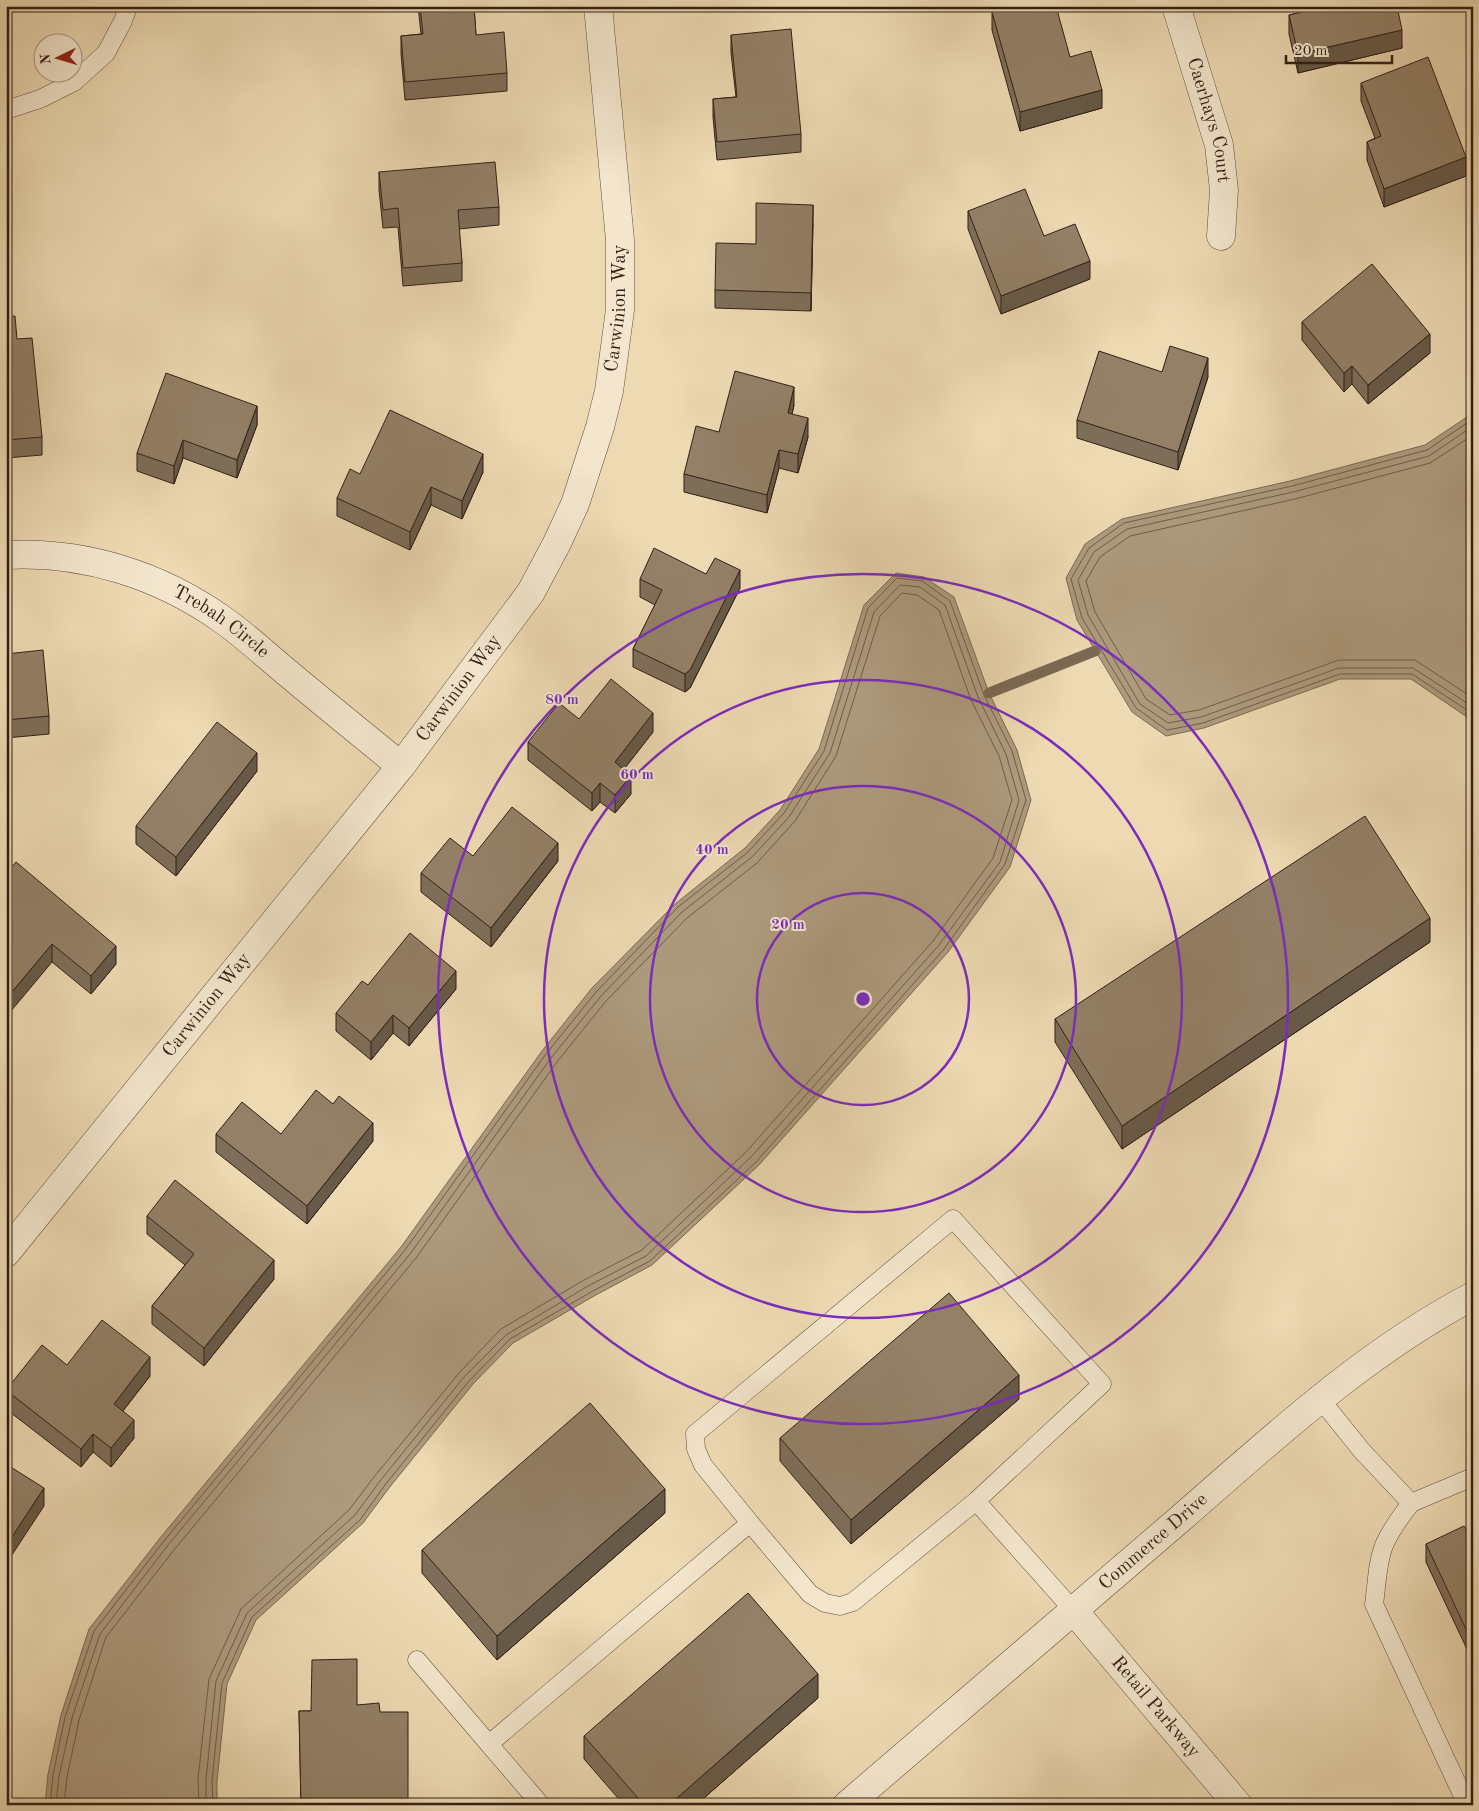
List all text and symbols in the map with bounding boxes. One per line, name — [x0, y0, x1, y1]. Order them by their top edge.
north arrow — [32, 32, 82, 82]
scale bar — [1286, 32, 1393, 64]
text: 20 m — [1294, 44, 1328, 59]
text: N — [39, 53, 53, 65]
street label: Caerhays Court — [1183, 55, 1233, 184]
street label: Carwinion Way — [602, 244, 630, 373]
street label: Trebah Circle — [170, 582, 273, 662]
street label: Carwinion Way — [413, 631, 505, 745]
text: 80 m — [545, 693, 579, 708]
text: 60 m — [620, 768, 654, 783]
text: 40 m — [695, 843, 729, 858]
text: 20 m — [771, 918, 805, 933]
street label: Carwinion Way — [159, 949, 255, 1061]
centre of rings — [854, 990, 872, 1008]
street label: Commerce Drive — [1095, 1490, 1211, 1594]
street label: Retail Parkway — [1107, 1653, 1203, 1762]

